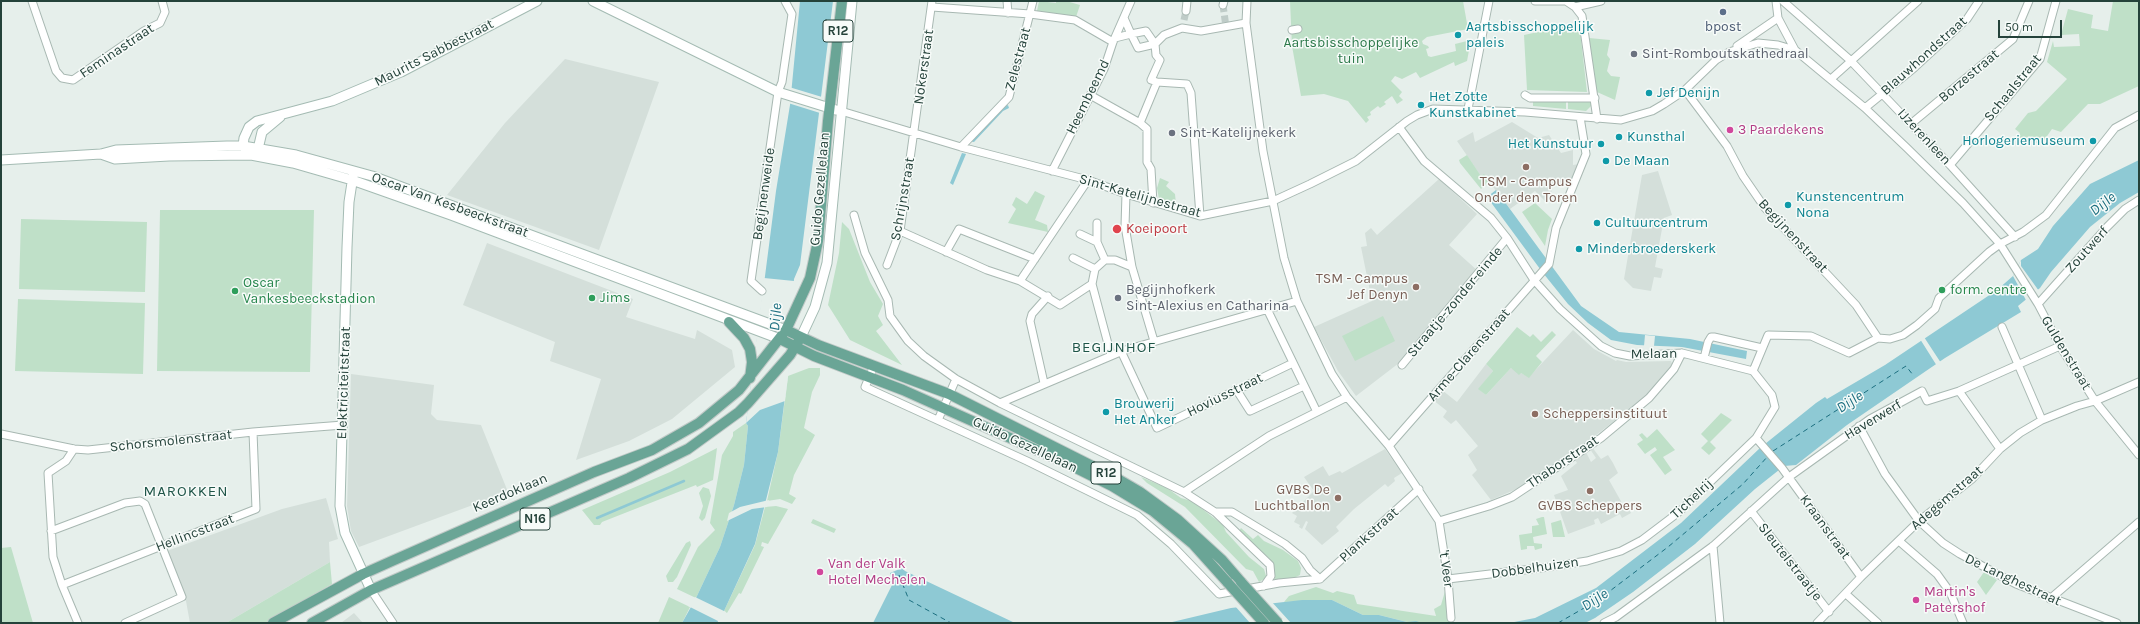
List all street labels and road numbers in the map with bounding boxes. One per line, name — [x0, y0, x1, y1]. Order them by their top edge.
street label: Blauwhondstraat — [1877, 13, 1971, 99]
street label: Maurits Sabbestraat — [372, 16, 496, 90]
street label: Feminastraat — [77, 20, 157, 82]
road number: R12 — [823, 20, 853, 42]
street label: Zelestraat — [1001, 25, 1035, 93]
street label: Nokerstraat — [910, 28, 938, 106]
street label: Borzestraat — [1935, 46, 2003, 106]
street label: Schaalstraat — [1981, 51, 2045, 125]
street label: Heembeemd — [1063, 57, 1113, 137]
street label: IJzerenleen — [1894, 105, 1954, 169]
street label: Guido Gezellelaan — [807, 132, 833, 246]
street label: Begijnenweide — [749, 147, 779, 241]
street label: Schrijnstraat — [887, 156, 919, 242]
street label: Oscar Van Kesbeeckstraat — [369, 169, 531, 241]
street label: Sint-Katelijnestraat — [1077, 171, 1203, 221]
street label: Begijnenstraat — [1755, 196, 1831, 276]
street label: Zoutwerf — [2062, 223, 2112, 277]
street label: Straatje-zonder-einde — [1404, 243, 1506, 361]
street label: Arme-Clarenstraat — [1424, 305, 1514, 405]
street label: Guldenstraat — [2037, 313, 2095, 393]
street label: Elektriciteitstraat — [334, 326, 354, 440]
street label: Melaan — [1630, 345, 1678, 363]
street label: Hoviusstraat — [1184, 369, 1266, 421]
street label: Haverwerf — [1841, 396, 1905, 444]
street label: Guido Gezellelaan — [970, 413, 1080, 477]
street label: Schorsmolenstraat — [109, 426, 233, 456]
street label: Thaborstraat — [1524, 432, 1602, 492]
road number: R12 — [1091, 462, 1121, 484]
street label: Adegemstraat — [1907, 462, 1987, 534]
street label: Keerdoklaan — [470, 470, 550, 516]
street label: Tichelrij — [1667, 475, 1717, 523]
street label: Kraanstraat — [1796, 491, 1854, 563]
street label: Plankstraat — [1336, 504, 1402, 566]
road number: N16 — [520, 508, 550, 530]
street label: Hellincstraat — [153, 510, 237, 556]
street label: Sleutelstraatje — [1754, 520, 1826, 604]
street label: 't Veer — [1435, 549, 1457, 589]
street label: De Langhestraat — [1962, 550, 2064, 610]
street label: Dobbelhuizen — [1490, 554, 1580, 582]

